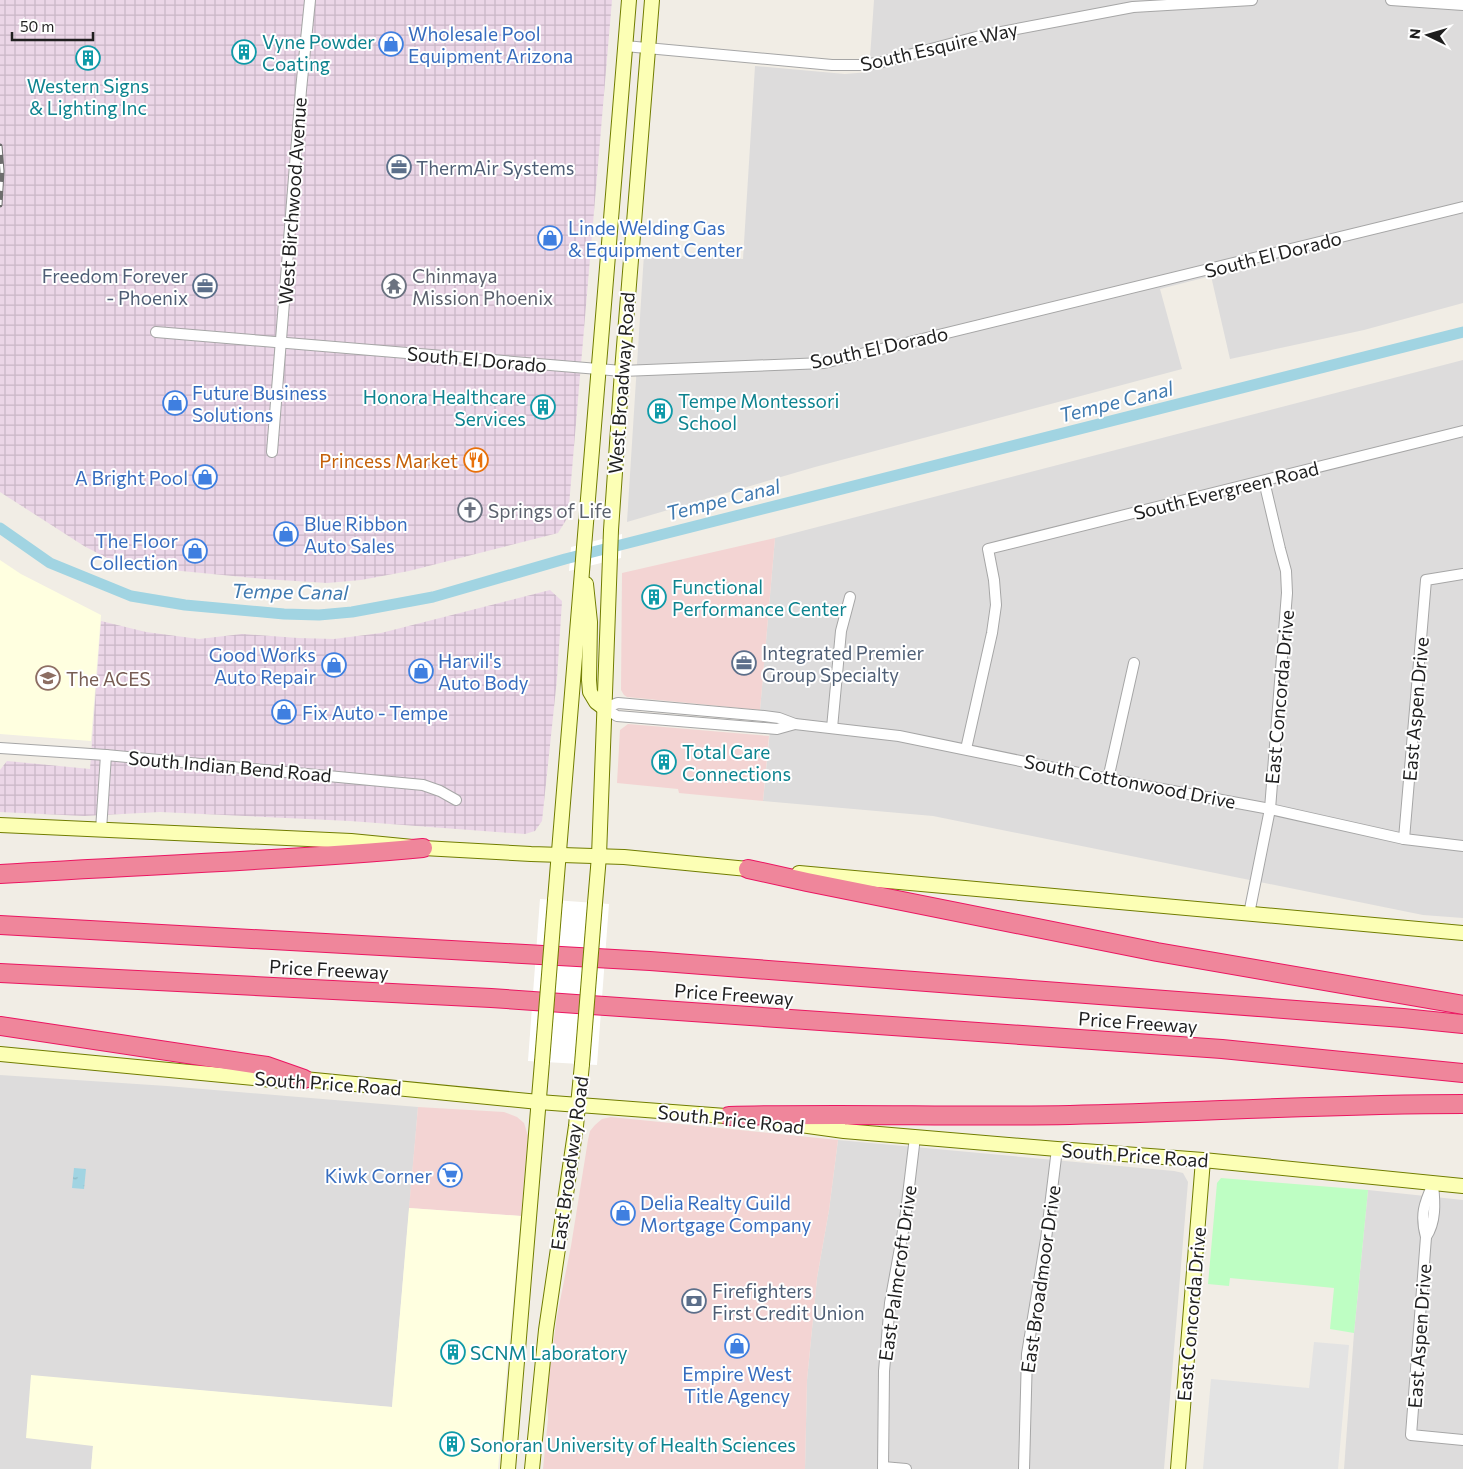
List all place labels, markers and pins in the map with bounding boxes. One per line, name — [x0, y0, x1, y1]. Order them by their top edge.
place label: Wholesale Pool Equipment Arizona — [408, 22, 573, 67]
place label: Vyne Powder Coating — [262, 30, 375, 75]
shop icon: Wholesale Pool Equipment Arizona — [378, 31, 404, 57]
building icon: Vyne Powder Coating — [231, 39, 257, 65]
building icon: Western Signs & Lighting Inc — [75, 45, 101, 71]
place label: Western Signs & Lighting Inc — [27, 74, 149, 119]
office icon: ThermAir Systems — [386, 154, 412, 180]
place label: ThermAir Systems — [416, 156, 574, 179]
place label: Linde Welding Gas & Equipment Center — [568, 216, 743, 261]
shop icon: Linde Welding Gas & Equipment Center — [537, 225, 563, 251]
place label: Freedom Forever - Phoenix — [42, 264, 188, 309]
place label: Chinmaya Mission Phoenix — [412, 264, 553, 309]
office icon: Freedom Forever - Phoenix — [192, 273, 218, 299]
temple icon: Chinmaya Mission Phoenix — [381, 273, 407, 299]
place label: Future Business Solutions — [192, 381, 327, 426]
place label: Honora Healthcare Services — [363, 385, 526, 430]
place label: Tempe Montessori School — [678, 389, 839, 434]
shop icon: Future Business Solutions — [162, 390, 188, 416]
building icon: Honora Healthcare Services — [530, 394, 556, 420]
building icon: Tempe Montessori School — [647, 398, 673, 424]
restaurant icon: Princess Market — [463, 447, 489, 473]
place label: Princess Market — [319, 449, 458, 472]
shop icon: A Bright Pool — [192, 464, 218, 490]
place label: A Bright Pool — [75, 466, 188, 489]
church icon: Springs of Life — [457, 497, 483, 523]
place label: Springs of Life — [488, 499, 612, 522]
place label: Blue Ribbon Auto Sales — [304, 512, 408, 557]
shop icon: Blue Ribbon Auto Sales — [273, 521, 299, 547]
place label: The Floor Collection — [90, 529, 178, 574]
shop icon: The Floor Collection — [182, 538, 208, 564]
place label: Functional Performance Center — [672, 575, 847, 620]
building icon: Functional Performance Center — [641, 584, 667, 610]
place label: Integrated Premier Group Specialty — [762, 641, 924, 686]
place label: Good Works Auto Repair — [209, 643, 316, 688]
place label: Harvil's Auto Body — [438, 649, 529, 694]
office icon: Integrated Premier Group Specialty — [731, 650, 757, 676]
shop icon: Good Works Auto Repair — [321, 652, 347, 678]
shop icon: Harvil's Auto Body — [408, 658, 434, 684]
school or university icon: The ACES — [35, 665, 61, 691]
place label: The ACES — [66, 667, 151, 690]
shop icon: Fix Auto - Tempe — [271, 699, 297, 725]
place label: Fix Auto - Tempe — [302, 701, 448, 724]
place label: Total Care Connections — [682, 740, 791, 785]
building icon: Total Care Connections — [651, 749, 677, 775]
supermarket icon: Kiwk Corner — [437, 1162, 463, 1188]
place label: Kiwk Corner — [325, 1164, 432, 1187]
place label: Delia Realty Guild Mortgage Company — [640, 1191, 812, 1236]
shop icon: Delia Realty Guild Mortgage Company — [610, 1200, 636, 1226]
place label: Firefighters First Credit Union — [712, 1279, 865, 1324]
bank icon: Firefighters First Credit Union — [681, 1288, 707, 1314]
shop icon: Empire West Title Agency — [724, 1333, 750, 1359]
building icon: SCNM Laboratory — [440, 1339, 466, 1365]
place label: SCNM Laboratory — [470, 1341, 628, 1364]
place label: Empire West Title Agency — [682, 1362, 792, 1407]
building icon: Sonoran University of Health Sciences — [439, 1431, 465, 1457]
place label: Sonoran University of Health Sciences — [470, 1433, 796, 1456]

